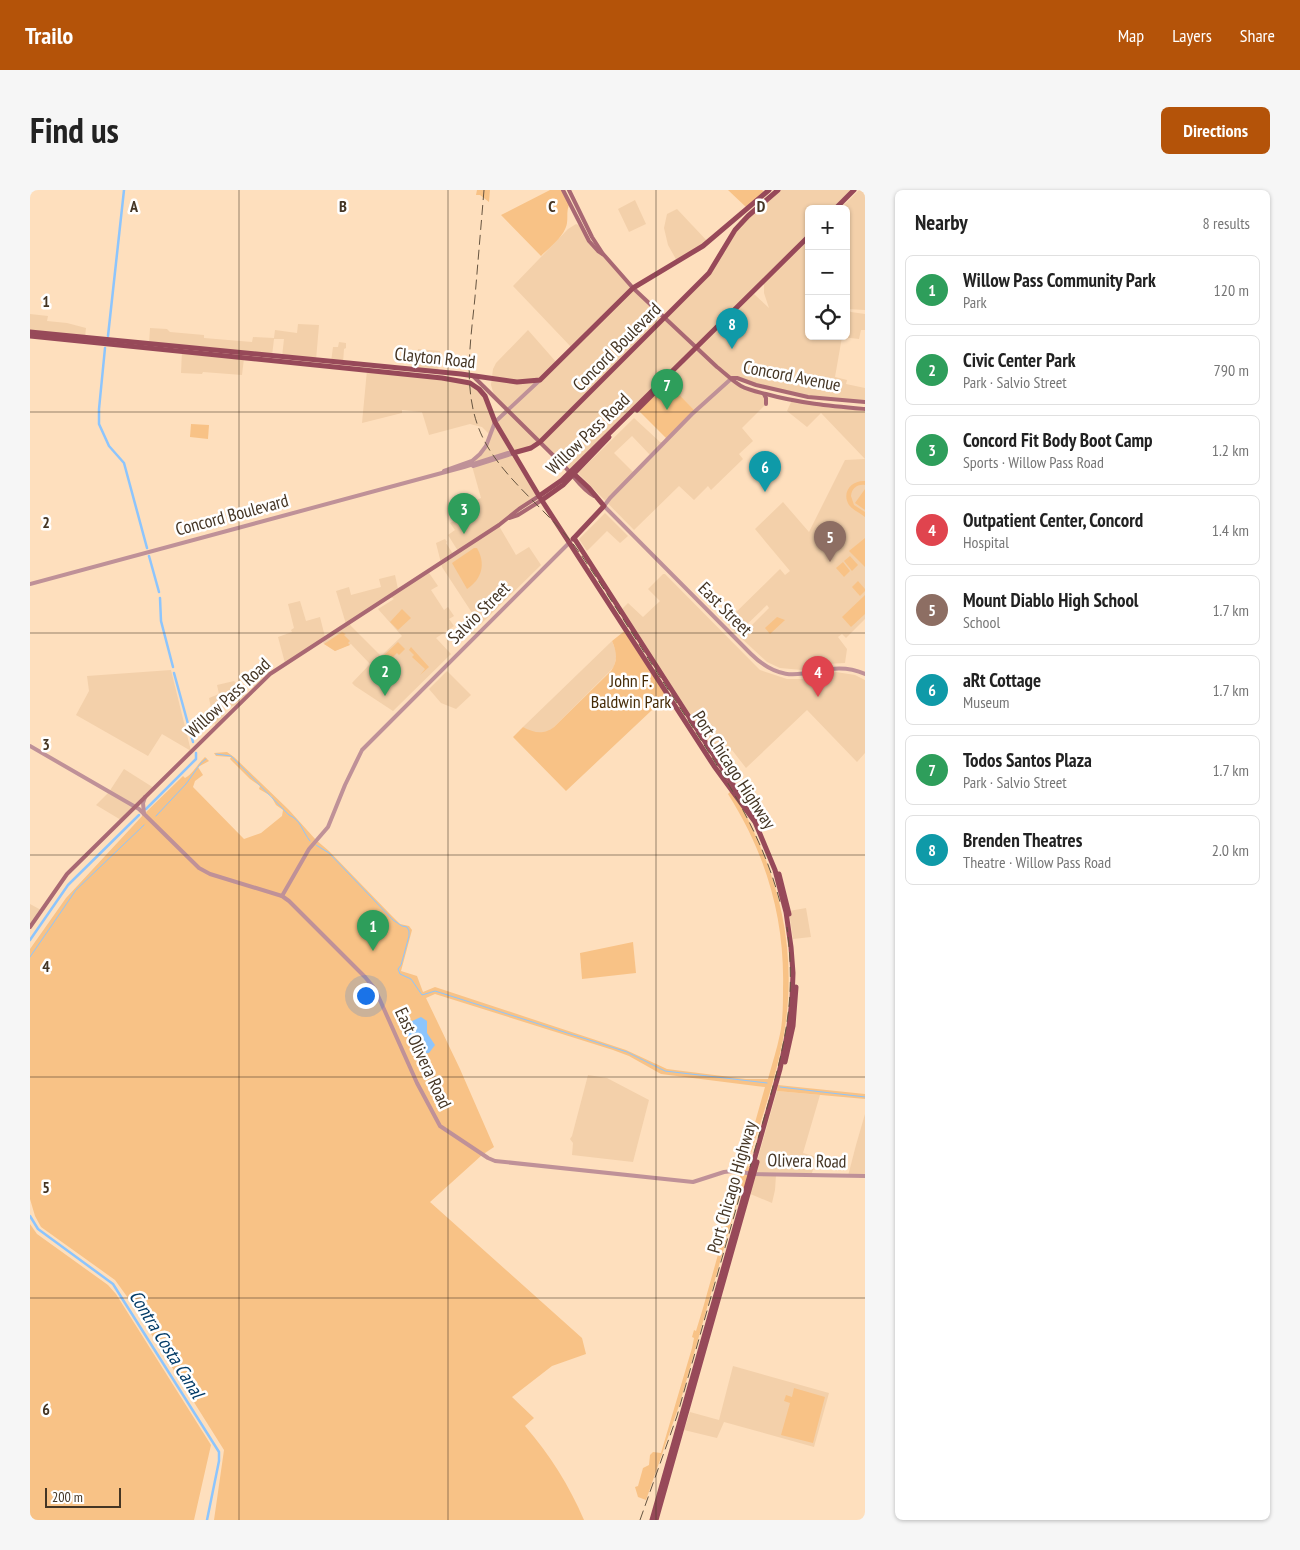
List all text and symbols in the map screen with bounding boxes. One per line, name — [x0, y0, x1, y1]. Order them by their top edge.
text: Trailo — [25, 20, 73, 51]
text: Map — [1118, 24, 1144, 47]
text: Layers — [1172, 24, 1212, 47]
text: Share — [1240, 24, 1275, 47]
text: Find us — [30, 107, 119, 153]
button: Directions — [1161, 107, 1270, 154]
text: A — [129, 196, 139, 216]
text: B — [339, 196, 347, 216]
text: C — [548, 196, 556, 216]
text: D — [757, 196, 766, 216]
map controls — [805, 205, 850, 340]
button: + — [805, 205, 850, 250]
text: Nearby — [915, 209, 968, 236]
text: 8 results — [1203, 213, 1250, 233]
button: − — [805, 250, 850, 295]
text: Willow Pass Community Park — [963, 268, 1156, 292]
text: 1 — [928, 280, 936, 300]
text: 120 m — [1214, 280, 1249, 300]
text: 1 — [42, 291, 50, 311]
text: Park — [963, 292, 987, 312]
button: locate — [805, 295, 850, 340]
street label: Concord Boulevard — [567, 297, 666, 396]
pin: 8 — [716, 308, 748, 349]
street label: Clayton Road — [393, 342, 477, 373]
text: Civic Center Park — [963, 348, 1076, 372]
street label: Concord Avenue — [741, 355, 843, 396]
text: 2 — [928, 360, 936, 380]
text: 790 m — [1214, 360, 1249, 380]
pin: 7 — [651, 369, 683, 410]
text: Park · Salvio Street — [963, 372, 1067, 392]
street label: Willow Pass Road — [541, 388, 634, 479]
text: Concord Fit Body Boot Camp — [963, 428, 1153, 452]
text: 3 — [928, 440, 936, 460]
text: 1.2 km — [1212, 440, 1249, 460]
pin: 6 — [749, 451, 781, 492]
text: Sports · Willow Pass Road — [963, 452, 1104, 472]
street label: Concord Boulevard — [173, 488, 291, 541]
pin: 3 — [448, 493, 480, 534]
text: Outpatient Center, Concord — [963, 508, 1143, 532]
text: 2 — [42, 512, 50, 532]
text: 4 — [928, 520, 936, 540]
text: 1.4 km — [1212, 520, 1249, 540]
pin: 5 — [814, 521, 846, 562]
text: Hospital — [963, 532, 1009, 552]
street label: Salvio Street — [443, 577, 515, 649]
street label: East Street — [694, 577, 757, 641]
text: Mount Diablo High School — [963, 588, 1138, 612]
text: 5 — [928, 600, 936, 620]
text: 1.7 km — [1212, 600, 1249, 620]
text: School — [963, 612, 1000, 632]
street label: Willow Pass Road — [180, 653, 275, 743]
pin: 2 — [369, 655, 401, 696]
pin: 4 — [802, 656, 834, 697]
text: aRt Cottage — [963, 668, 1041, 692]
park label: John F. Baldwin Park — [591, 669, 671, 713]
text: 6 — [928, 680, 936, 700]
text: 1.7 km — [1212, 680, 1249, 700]
text: Museum — [963, 692, 1010, 712]
street label: Port Chicago Highway — [688, 706, 781, 833]
text: 3 — [42, 734, 50, 754]
text: Todos Santos Plaza — [963, 748, 1092, 772]
text: 7 — [928, 760, 936, 780]
text: 1.7 km — [1212, 760, 1249, 780]
text: Park · Salvio Street — [963, 772, 1067, 792]
text: Brenden Theatres — [963, 828, 1082, 852]
text: 8 — [928, 840, 936, 860]
text: 2.0 km — [1212, 840, 1249, 860]
text: Theatre · Willow Pass Road — [963, 852, 1111, 872]
pin: 1 — [357, 910, 389, 951]
text: 4 — [42, 956, 50, 976]
your location — [353, 983, 379, 1009]
street label: East Olivera Road — [390, 1004, 457, 1112]
street label: Port Chicago Highway — [702, 1118, 761, 1256]
street label: Olivera Road — [767, 1148, 847, 1173]
text: 5 — [42, 1177, 50, 1197]
water label: Contra Costa Canal — [124, 1286, 211, 1404]
text: 6 — [42, 1399, 50, 1419]
scale bar — [45, 1485, 121, 1508]
text: 200 m — [52, 1488, 83, 1506]

